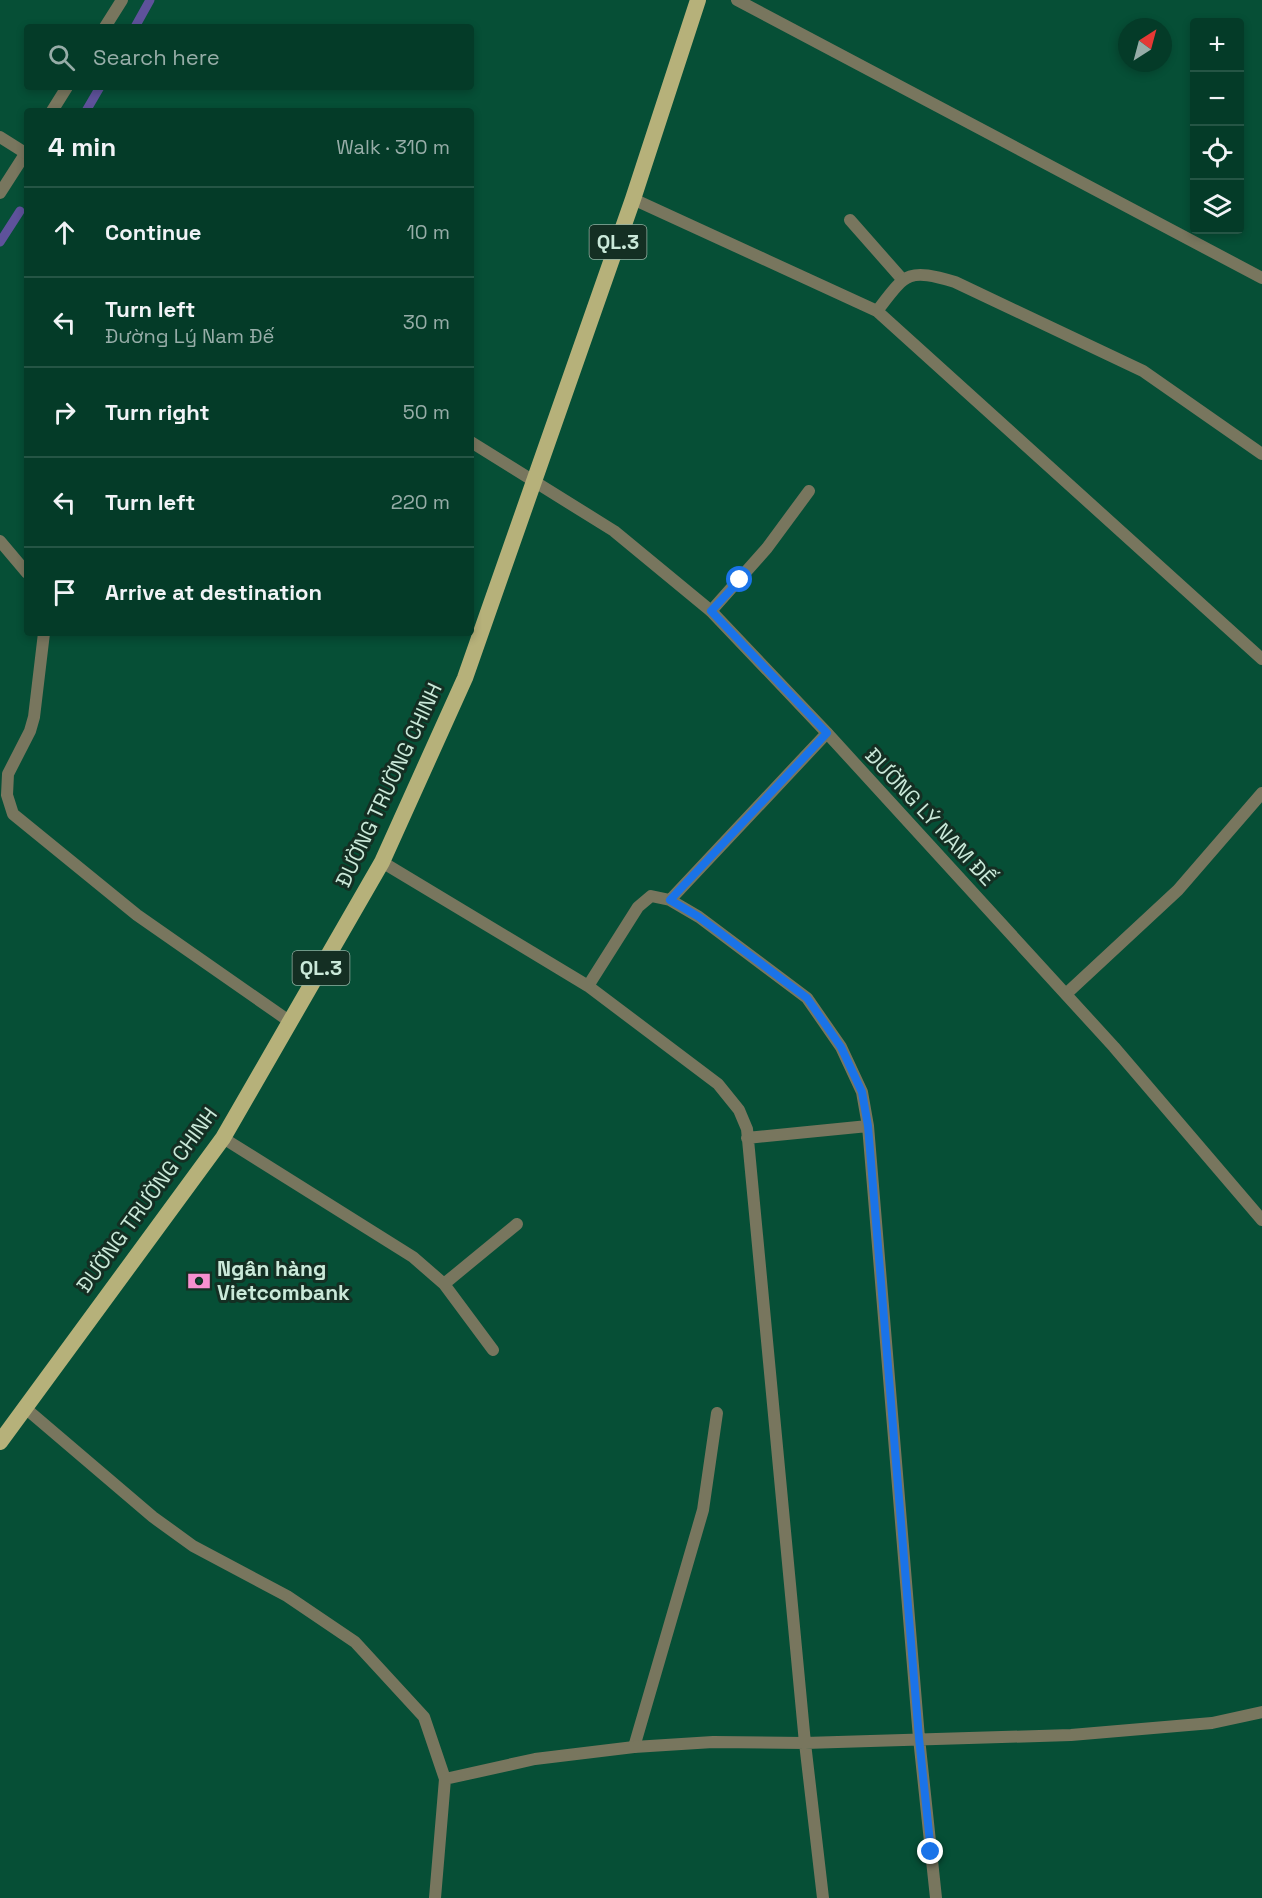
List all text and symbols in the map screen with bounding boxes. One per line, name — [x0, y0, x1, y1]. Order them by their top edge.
north arrow — [1118, 18, 1172, 72]
map controls — [1190, 18, 1244, 234]
button: + — [1190, 18, 1244, 72]
search box — [24, 24, 474, 90]
icon: search — [45, 41, 78, 74]
text: Search here — [93, 43, 220, 71]
button: − — [1190, 72, 1244, 126]
button: locate — [1190, 126, 1244, 180]
text: 4 min — [48, 130, 116, 164]
text: Walk · 310 m — [336, 134, 450, 160]
button: layers — [1190, 180, 1244, 234]
icon: ahead — [48, 216, 81, 249]
text: Continue — [105, 218, 201, 246]
text: 10 m — [406, 219, 450, 245]
road number: QL.3 — [590, 225, 646, 259]
text: Turn left — [105, 295, 195, 323]
icon: left — [48, 306, 81, 339]
text: 30 m — [403, 309, 450, 335]
text: Đường Lý Nam Đế — [105, 323, 274, 349]
icon: right — [48, 396, 81, 429]
text: Turn right — [105, 398, 210, 426]
text: 50 m — [403, 399, 450, 425]
icon: left — [48, 486, 81, 519]
text: Turn left — [105, 488, 195, 516]
text: 220 m — [391, 489, 450, 515]
route start — [726, 566, 752, 592]
icon: arrive — [48, 576, 81, 609]
text: Arrive at destination — [105, 578, 322, 606]
street label: ĐƯỜNG TRƯỜNG CHINH — [329, 678, 448, 891]
street label: ĐƯỜNG LÝ NAM ĐẾ — [859, 741, 1002, 891]
road number: QL.3 — [292, 951, 350, 985]
street label: ĐƯỜNG TRƯỜNG CHINH — [70, 1102, 223, 1298]
place label: Ngân hàng Vietcombank — [217, 1255, 350, 1306]
bank icon: Ngân hàng Vietcombank — [186, 1268, 212, 1294]
route end — [917, 1838, 943, 1864]

